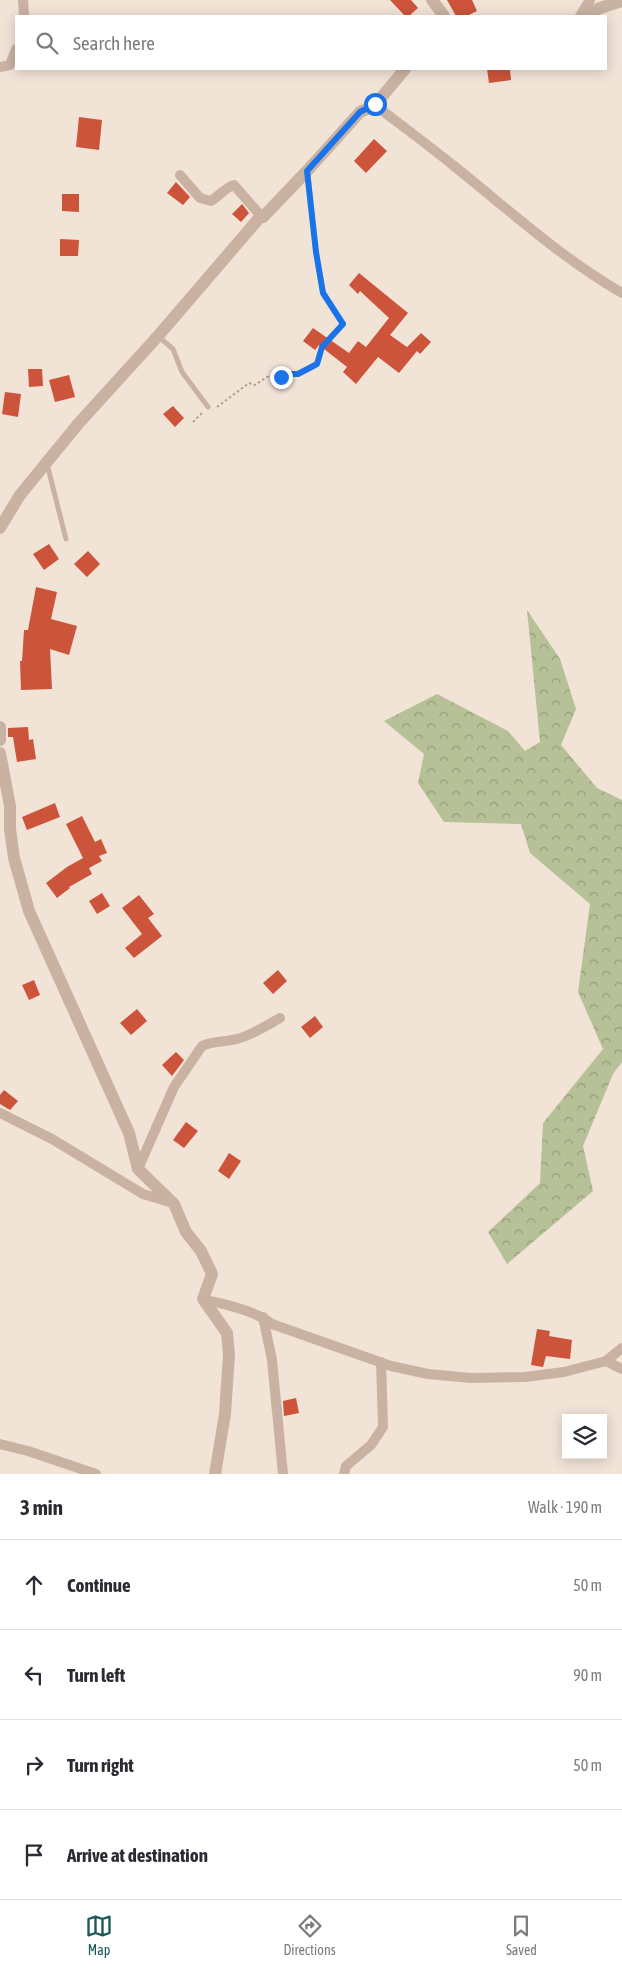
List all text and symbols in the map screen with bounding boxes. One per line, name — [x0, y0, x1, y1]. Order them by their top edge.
search box — [15, 15, 607, 70]
icon: search — [33, 29, 61, 57]
text: Search here — [73, 32, 155, 54]
route start — [364, 93, 387, 116]
route end — [270, 366, 293, 389]
map controls — [562, 1414, 607, 1459]
button: layers — [562, 1414, 607, 1459]
text: 3 min — [20, 1495, 63, 1519]
text: Walk · 190 m — [528, 1498, 602, 1516]
icon: ahead — [20, 1571, 48, 1599]
text: Continue — [67, 1574, 131, 1596]
text: 50 m — [573, 1576, 602, 1594]
icon: left — [20, 1661, 48, 1689]
text: Turn left — [67, 1664, 125, 1686]
text: 90 m — [573, 1666, 602, 1684]
icon: right — [20, 1751, 48, 1779]
text: Turn right — [67, 1754, 134, 1776]
text: 50 m — [573, 1756, 602, 1774]
icon: arrive — [20, 1841, 48, 1869]
text: Arrive at destination — [67, 1844, 208, 1866]
tab: Map — [85, 1912, 113, 1958]
tab: Directions — [283, 1912, 336, 1958]
tab: Saved — [506, 1912, 537, 1958]

